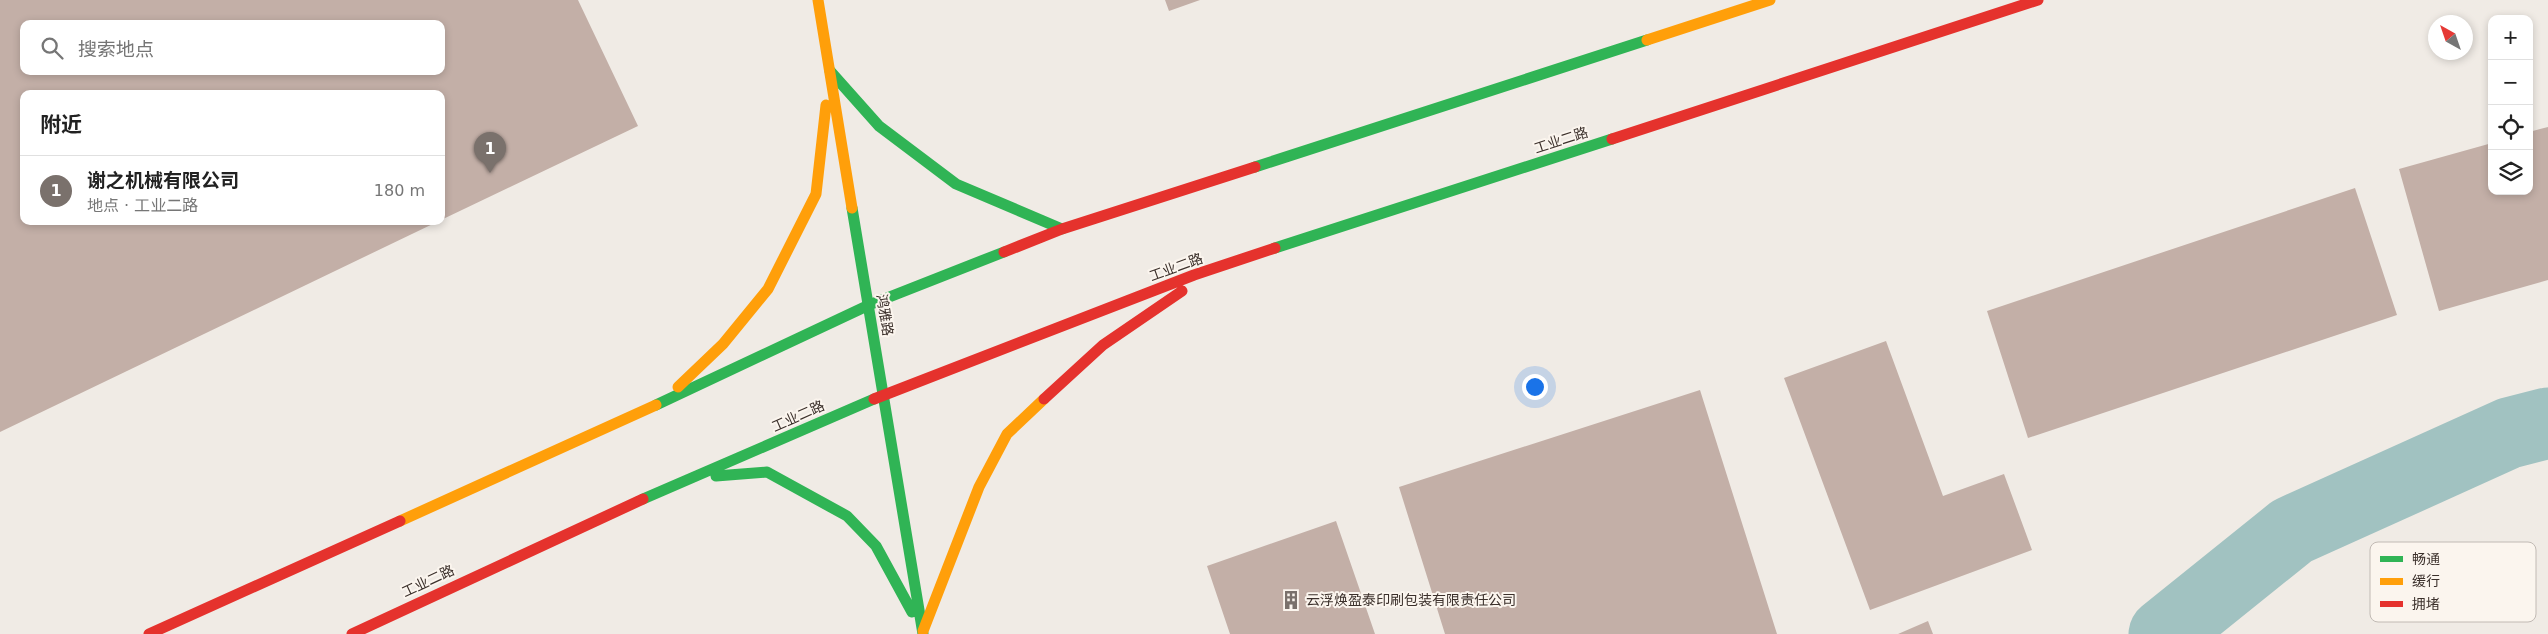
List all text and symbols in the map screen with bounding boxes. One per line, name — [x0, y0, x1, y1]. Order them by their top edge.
north arrow — [2428, 15, 2473, 60]
map controls — [2488, 15, 2533, 195]
button: + — [2488, 15, 2533, 60]
search box — [20, 20, 445, 75]
icon: search — [38, 34, 66, 62]
text: 搜索地点 — [78, 38, 154, 60]
button: − — [2488, 60, 2533, 105]
button: locate — [2488, 105, 2533, 150]
text: 附近 — [40, 113, 82, 137]
street label: 工业二路 — [1532, 124, 1590, 156]
pin: 1 — [474, 132, 506, 173]
button: layers — [2488, 150, 2533, 195]
text: 谢之机械有限公司 — [87, 169, 239, 191]
text: 1 — [50, 181, 62, 200]
text: 180 m — [374, 181, 425, 200]
text: 地点 · 工业二路 — [87, 196, 198, 215]
street label: 工业二路 — [1147, 250, 1205, 284]
street label: 鸿雅路 — [874, 293, 896, 337]
your location — [1522, 374, 1548, 400]
street label: 工业二路 — [769, 397, 827, 435]
legend — [2370, 542, 2536, 622]
text: 畅通 — [2412, 551, 2440, 567]
street label: 工业二路 — [399, 562, 457, 600]
text: 缓行 — [2412, 573, 2440, 589]
building icon: 云浮焕盈泰印刷包装有限责任公司 — [1280, 589, 1302, 611]
place label: 云浮焕盈泰印刷包装有限责任公司 — [1306, 592, 1516, 608]
text: 拥堵 — [2412, 596, 2440, 612]

